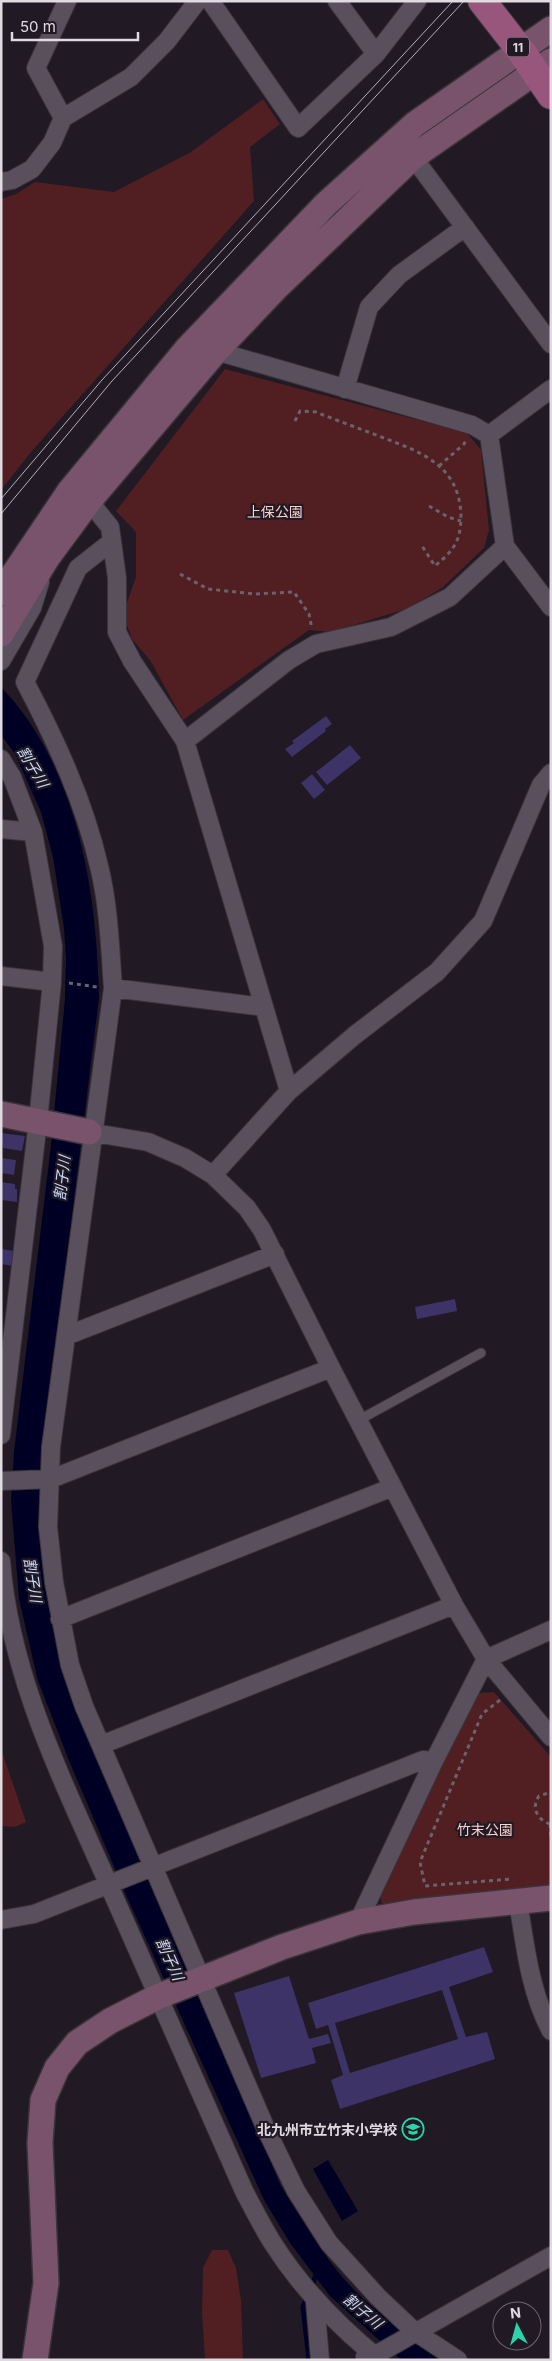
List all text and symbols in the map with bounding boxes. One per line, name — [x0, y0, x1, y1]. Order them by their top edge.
scale bar — [12, 10, 139, 42]
text: 50 m — [20, 17, 56, 36]
road number: 11 — [507, 38, 529, 56]
park label: 上保公園 — [247, 503, 303, 520]
water label: 割子川 — [13, 743, 54, 793]
water label: 割子川 — [50, 1153, 74, 1201]
water label: 割子川 — [20, 1556, 46, 1606]
park label: 竹末公園 — [457, 1821, 513, 1838]
water label: 割子川 — [152, 1935, 189, 1985]
school or university icon: 北九州市立竹末小学校 — [401, 2117, 425, 2141]
place label: 北九州市立竹末小学校 — [257, 2121, 397, 2138]
water label: 割子川 — [340, 2289, 388, 2334]
north arrow — [492, 2301, 542, 2351]
text: N — [509, 2304, 522, 2322]

